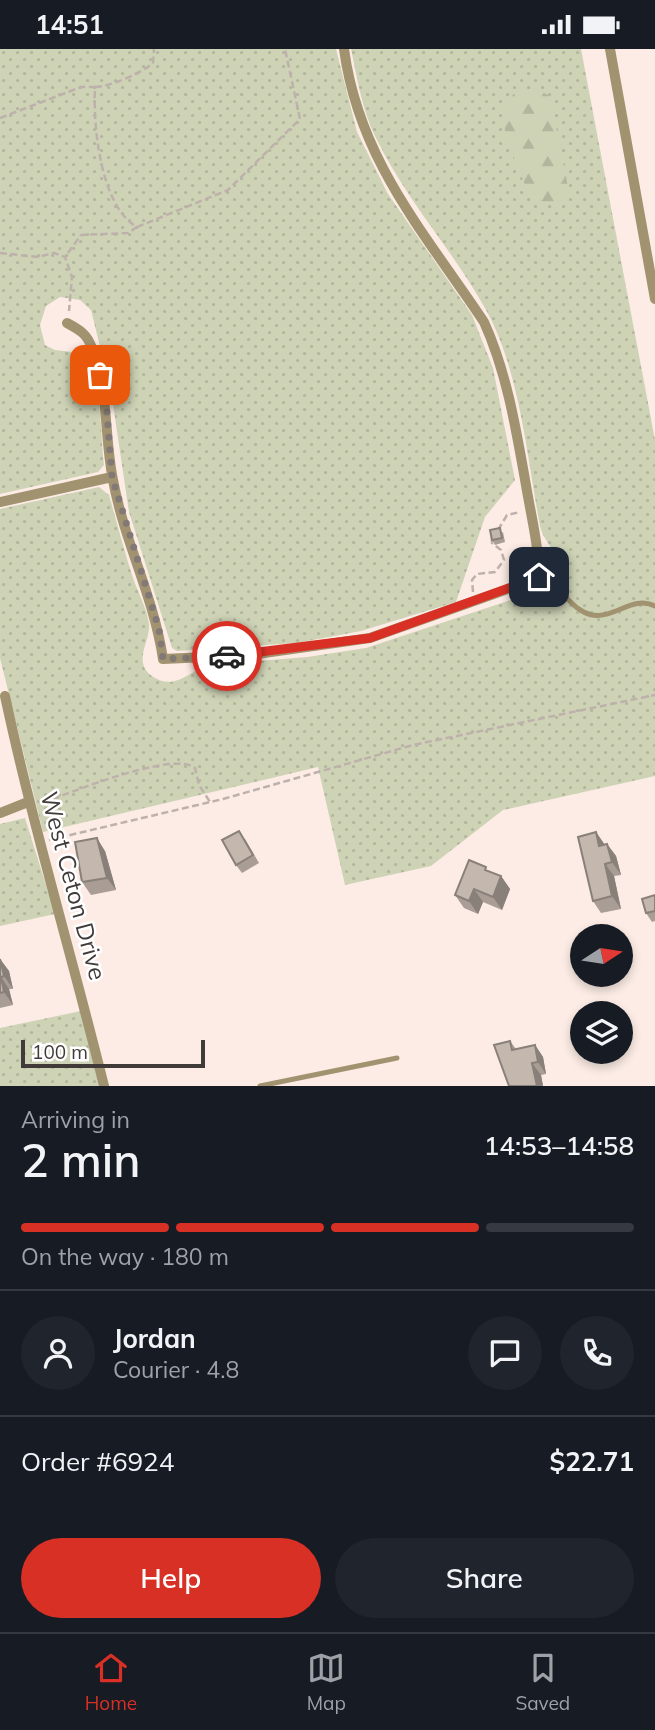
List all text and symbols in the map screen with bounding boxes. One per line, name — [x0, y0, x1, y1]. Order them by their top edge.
text: 14:51 — [35, 8, 104, 41]
pin — [70, 345, 130, 405]
icon: bag — [81, 356, 119, 394]
pin — [509, 547, 569, 607]
icon: home — [520, 558, 558, 596]
courier — [192, 621, 262, 691]
icon: car — [208, 637, 246, 675]
street label: West Ceton Drive — [34, 788, 114, 983]
north arrow — [570, 924, 634, 987]
map controls — [570, 924, 633, 1064]
button: layers — [570, 1001, 633, 1064]
scale bar — [21, 1037, 205, 1069]
text: 100 m — [32, 1040, 88, 1064]
text: Arriving in — [21, 1105, 130, 1134]
text: 14:53–14:58 — [484, 1129, 634, 1162]
text: 2 min — [21, 1131, 140, 1189]
text: On the way · 180 m — [21, 1242, 229, 1271]
button: person — [21, 1316, 95, 1390]
button: chat — [468, 1316, 542, 1390]
button: phone — [560, 1316, 634, 1390]
text: Jordan — [113, 1322, 196, 1355]
text: Courier · 4.8 — [113, 1355, 239, 1384]
text: Order #6924 — [21, 1445, 174, 1478]
text: $22.71 — [550, 1445, 634, 1478]
button: Help — [21, 1538, 321, 1618]
button: Share — [335, 1538, 634, 1618]
tab: Home — [85, 1649, 137, 1715]
tab: Map — [307, 1649, 346, 1715]
tab: Saved — [515, 1649, 570, 1715]

